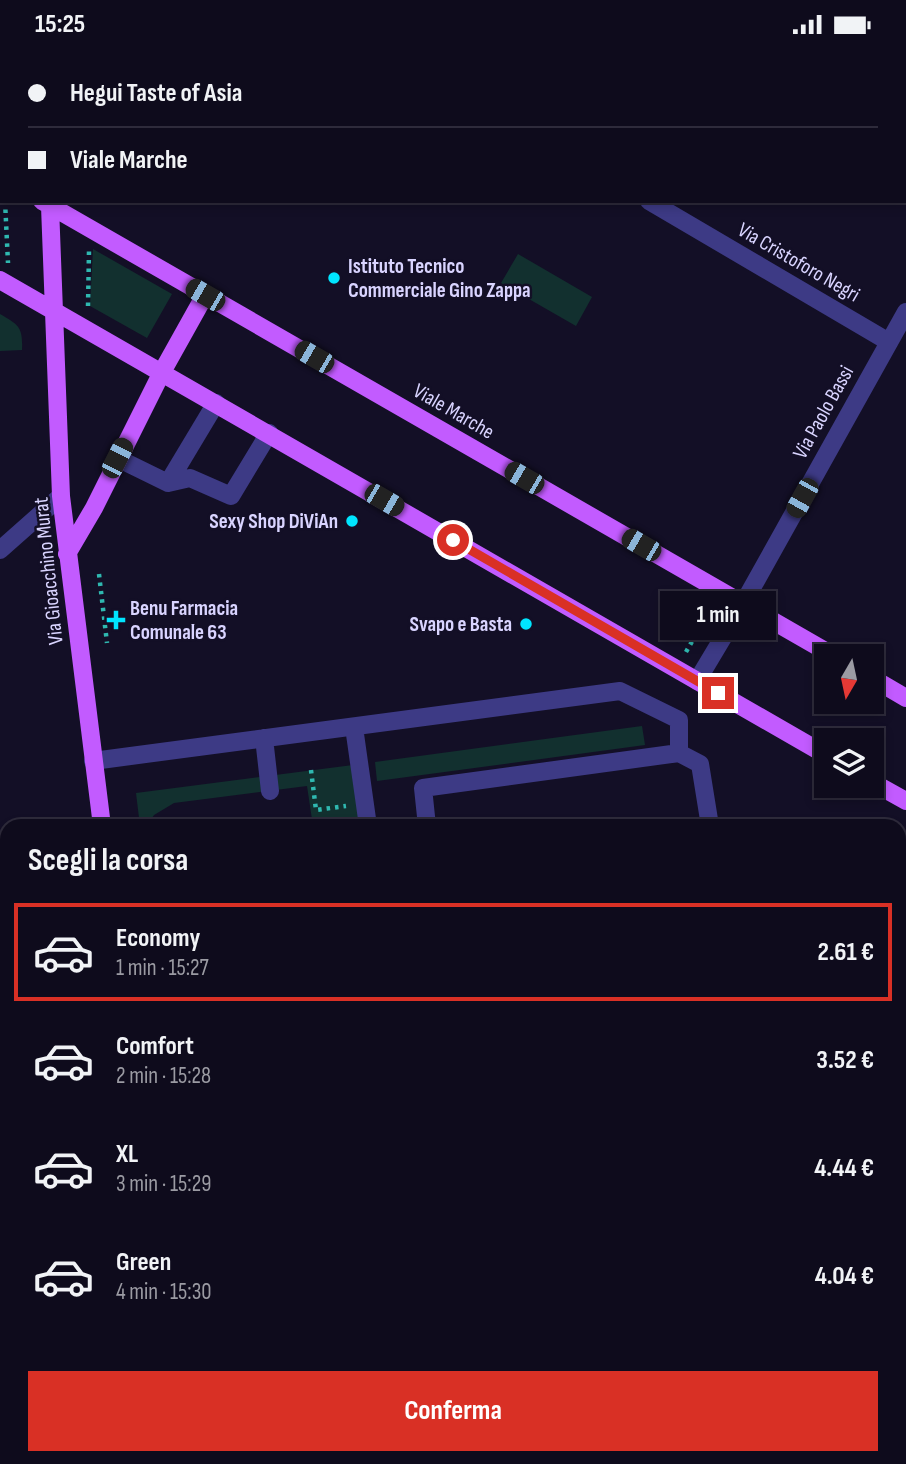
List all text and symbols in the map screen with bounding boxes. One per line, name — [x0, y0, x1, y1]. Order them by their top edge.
text: 15:25 — [35, 9, 85, 40]
text: Hegui Taste of Asia — [70, 78, 242, 109]
text: Viale Marche — [70, 145, 188, 176]
street label: Via Cristoforo Negri — [733, 217, 864, 307]
place label: Istituto Tecnico Commerciale Gino Zappa — [348, 254, 531, 303]
marker: Istituto Tecnico Commerciale Gino Zappa — [326, 270, 342, 286]
car — [182, 275, 229, 315]
car — [291, 337, 338, 377]
street label: Via Paolo Bassi — [788, 361, 859, 463]
street label: Viale Marche — [409, 378, 499, 445]
car — [99, 435, 136, 481]
car — [501, 458, 548, 498]
car — [783, 475, 822, 521]
car — [361, 480, 408, 520]
street label: Via Gioacchino Murat — [28, 496, 69, 646]
place label: Sexy Shop DiViAn — [209, 509, 338, 534]
marker: Sexy Shop DiViAn — [344, 513, 360, 529]
route start — [437, 524, 469, 556]
car — [618, 525, 665, 565]
callout: 1 min — [660, 591, 776, 641]
place label: Benu Farmacia Comunale 63 — [130, 596, 238, 645]
text: 1 min — [697, 601, 739, 629]
marker: Benu Farmacia Comunale 63 — [108, 612, 124, 628]
place label: Svapo e Basta — [410, 612, 512, 637]
marker: Svapo e Basta — [518, 616, 534, 632]
north arrow — [814, 644, 884, 714]
map controls — [814, 644, 884, 798]
route end — [702, 677, 734, 709]
button: layers — [814, 728, 884, 798]
text: Scegli la corsa — [28, 841, 188, 880]
icon: car — [32, 921, 95, 984]
text: Economy — [116, 923, 200, 954]
text: 2.61 € — [817, 937, 874, 968]
text: 1 min · 15:27 — [116, 954, 209, 982]
icon: car — [32, 1029, 95, 1092]
text: Comfort — [116, 1031, 194, 1062]
text: 3.52 € — [816, 1045, 874, 1076]
text: 2 min · 15:28 — [116, 1062, 211, 1090]
icon: car — [32, 1137, 95, 1200]
text: XL — [116, 1139, 138, 1170]
text: 4.44 € — [814, 1153, 874, 1184]
text: 3 min · 15:29 — [116, 1170, 211, 1198]
icon: car — [32, 1245, 95, 1308]
text: Green — [116, 1247, 171, 1278]
text: 4.04 € — [815, 1261, 874, 1292]
text: 4 min · 15:30 — [116, 1278, 212, 1306]
button: Conferma — [28, 1371, 878, 1451]

